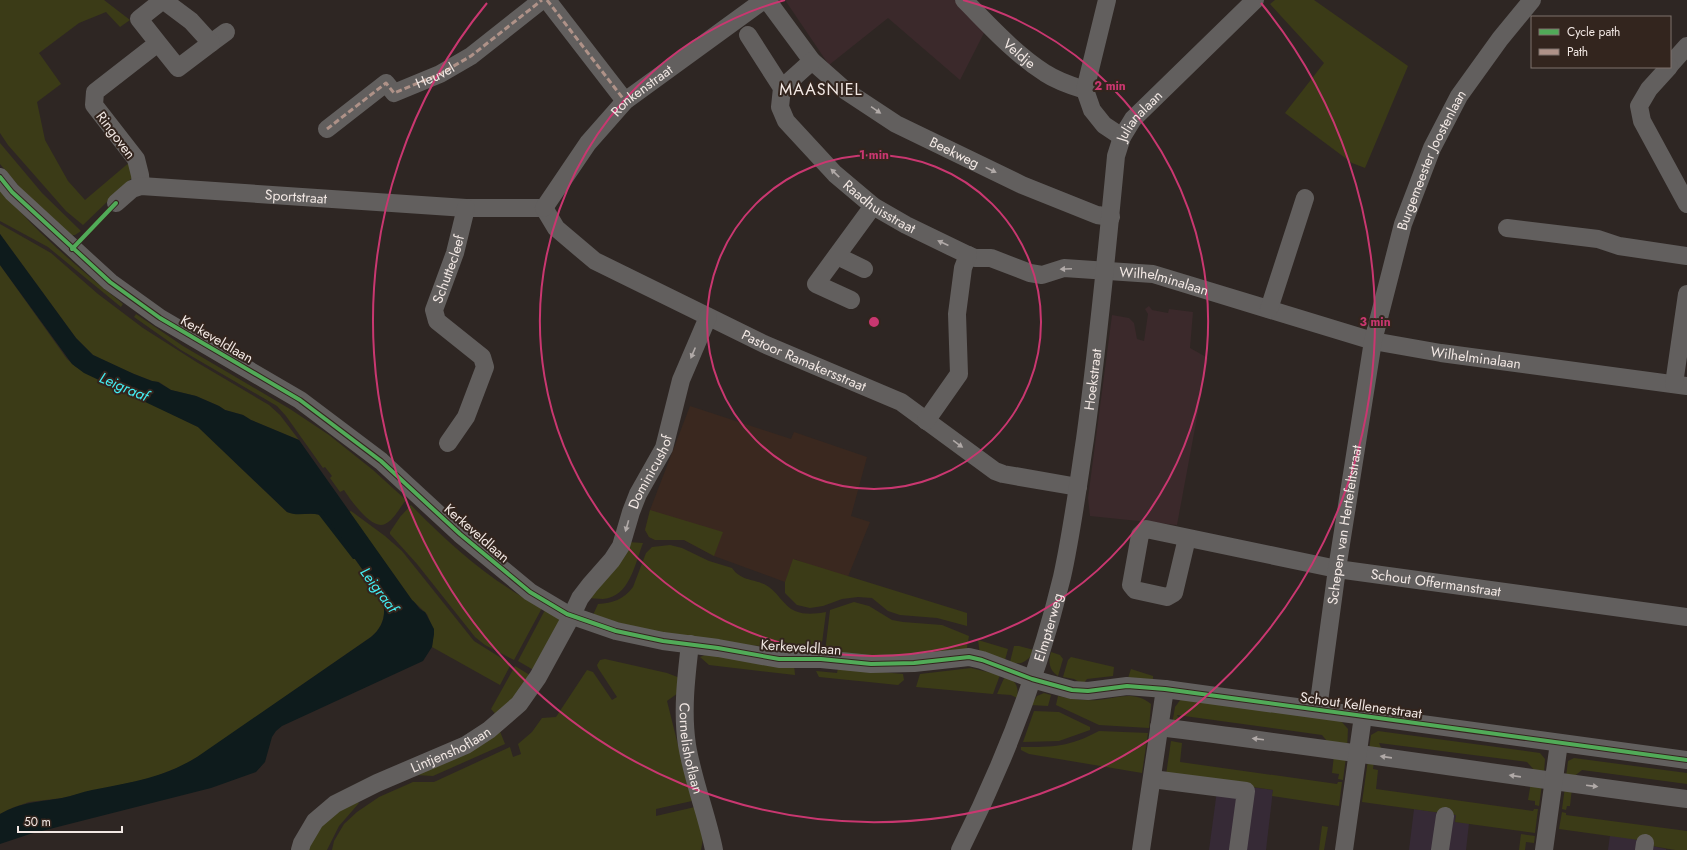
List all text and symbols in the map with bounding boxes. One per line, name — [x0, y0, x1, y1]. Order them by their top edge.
legend — [1531, 16, 1671, 68]
text: Cycle path — [1567, 23, 1620, 41]
street label: Veldje — [999, 34, 1040, 73]
text: Path — [1567, 43, 1588, 61]
street label: Heuvel — [412, 58, 458, 93]
street label: Ronkenstraat — [606, 59, 677, 121]
text: 2 min — [1094, 77, 1126, 95]
district label: MAASNIEL — [779, 78, 863, 101]
street label: Burgemeester Joostenlaan — [1392, 85, 1471, 232]
street label: Julianalaan — [1111, 86, 1167, 146]
one-way arrow — [870, 106, 881, 114]
street label: Ringoven — [92, 107, 140, 163]
street label: Beekweg — [926, 132, 983, 173]
text: 1 min — [859, 146, 889, 164]
one-way arrow — [985, 167, 996, 173]
one-way arrow — [830, 168, 840, 178]
street label: Raadhuisstraat — [839, 175, 920, 239]
street label: Sportstraat — [264, 184, 328, 209]
street label: Schuttecleef — [427, 232, 469, 306]
one-way arrow — [938, 240, 949, 246]
street label: Wilhelminalaan — [1119, 262, 1211, 300]
one-way arrow — [1060, 266, 1072, 273]
street label: Kerkeveldlaan — [177, 310, 257, 368]
text: 3 min — [1359, 313, 1391, 331]
centre of rings — [867, 315, 881, 329]
street label: Pastoor Ramakersstraat — [738, 325, 870, 396]
street label: Wilhelminalaan — [1429, 341, 1522, 374]
one-way arrow — [690, 347, 696, 358]
street label: Hoekstraat — [1079, 347, 1106, 411]
water label: Leigraaf — [96, 367, 154, 408]
street label: Dominicushof — [623, 432, 677, 512]
one-way arrow — [953, 440, 963, 448]
street label: Schepen van Hertefeltstraat — [1322, 443, 1367, 606]
street label: Kerkeveldlaan — [440, 499, 514, 567]
one-way arrow — [624, 520, 630, 532]
water label: Leigraaf — [355, 563, 404, 619]
street label: Schout Offermanstraat — [1370, 564, 1503, 601]
street label: Elmpterweg — [1029, 591, 1068, 664]
street label: Kerkeveldlaan — [760, 634, 842, 660]
street label: Schout Kellenerstraat — [1299, 687, 1424, 724]
street label: Cornelishoflaan — [675, 703, 708, 796]
street label: Lintjenshoflaan — [407, 721, 495, 778]
one-way arrow — [1252, 736, 1264, 743]
one-way arrow — [1380, 754, 1393, 760]
one-way arrow — [1509, 773, 1521, 779]
one-way arrow — [1586, 783, 1598, 790]
scale bar — [18, 808, 122, 834]
text: 50 m — [24, 813, 51, 831]

